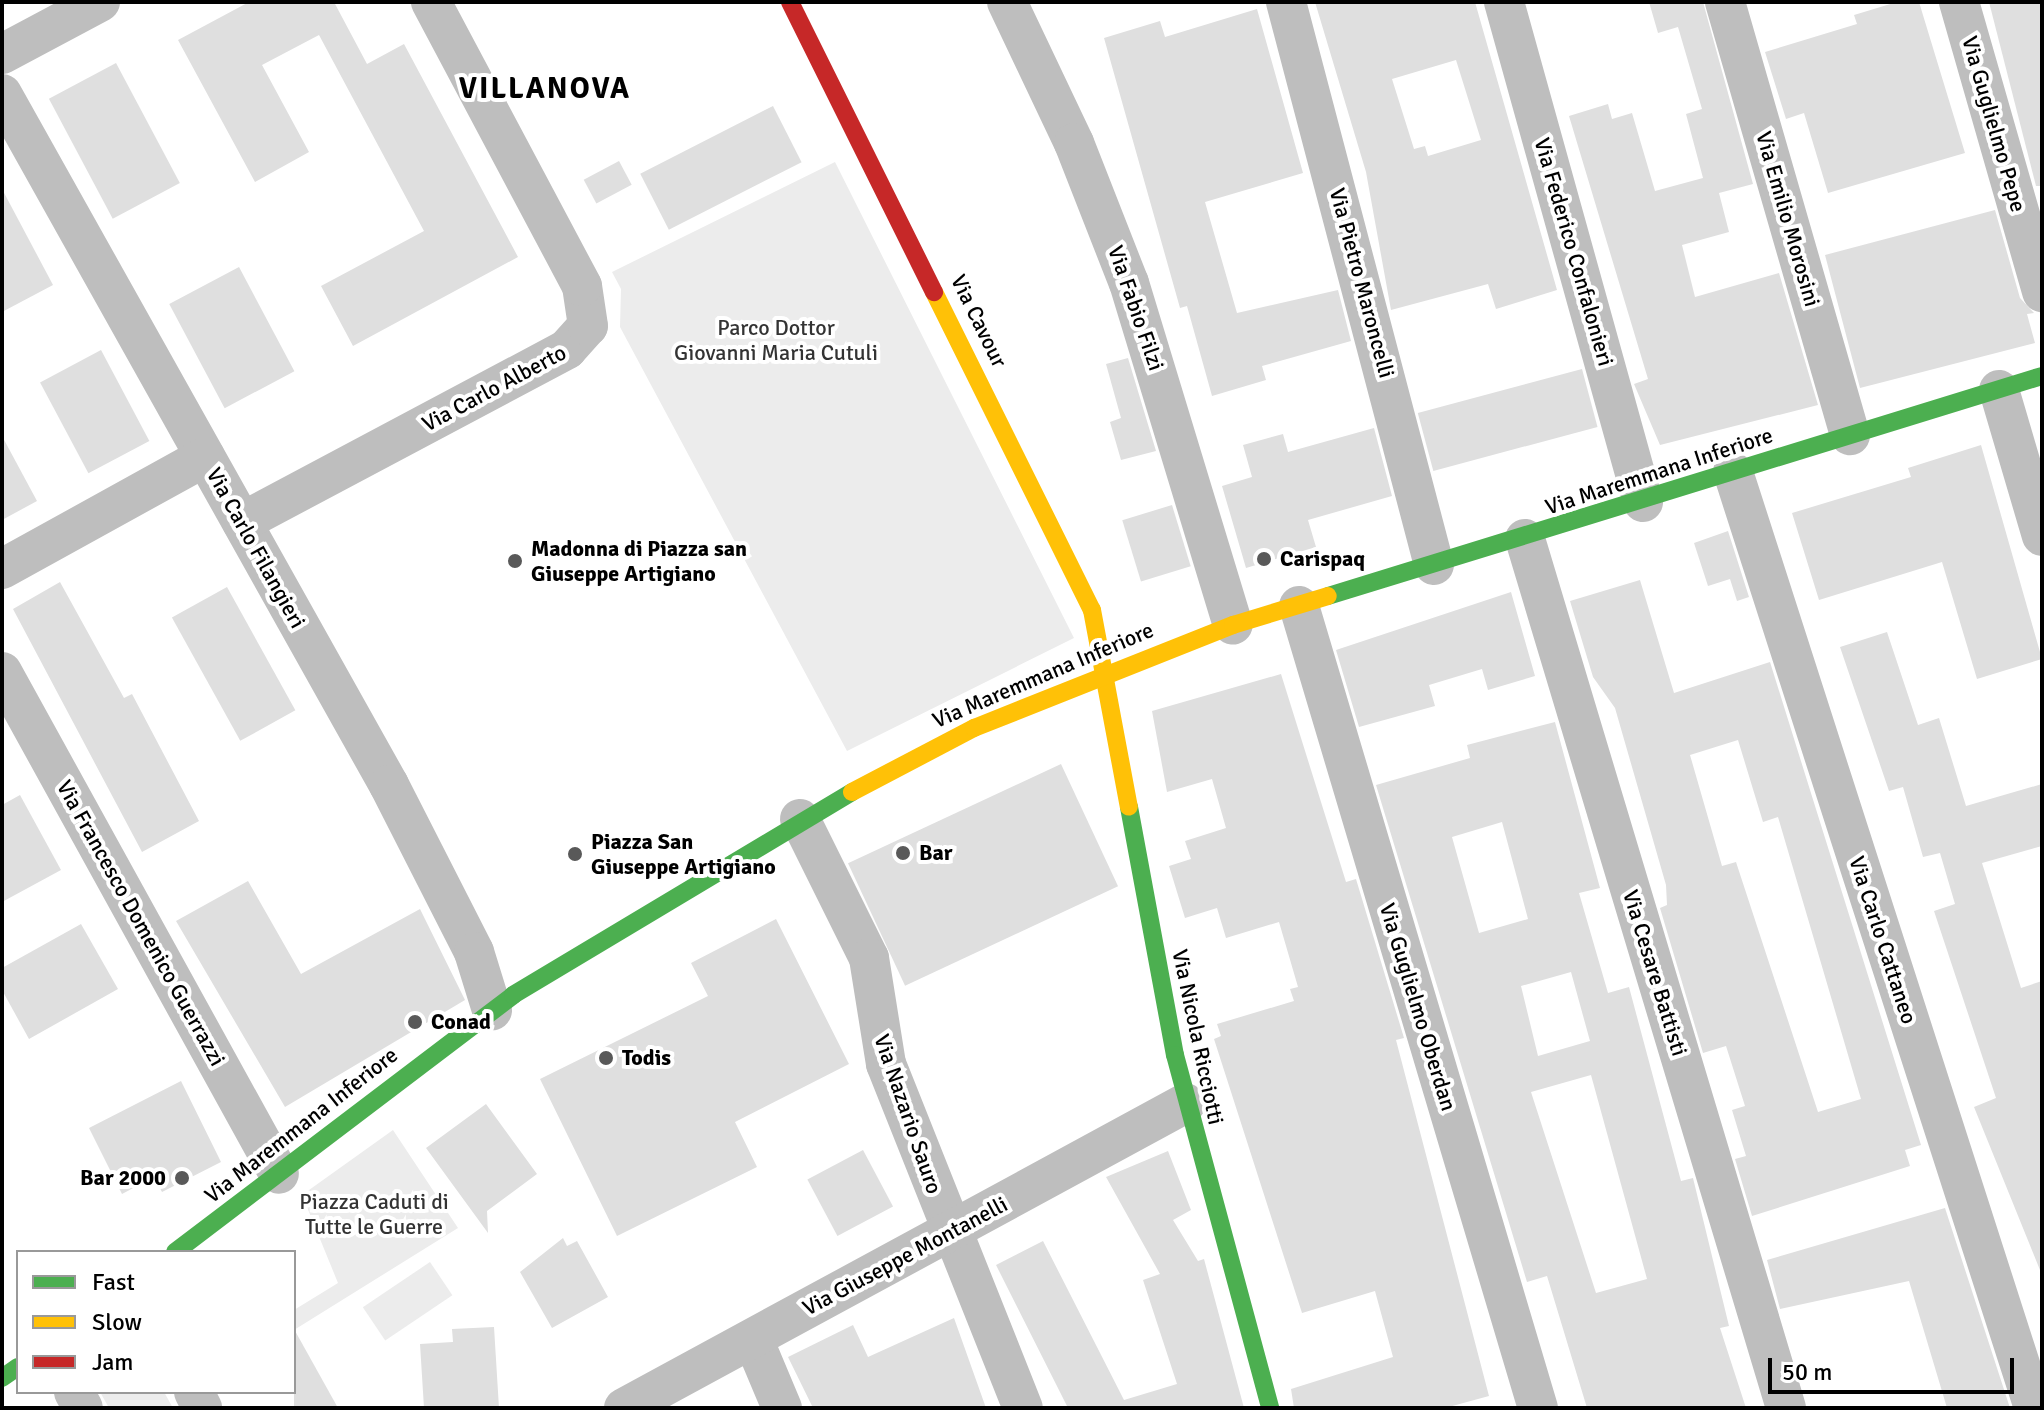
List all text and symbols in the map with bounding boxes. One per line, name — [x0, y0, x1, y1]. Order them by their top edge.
street label: Via Guglielmo Pepe — [1956, 33, 2032, 215]
district label: VILLANOVA — [459, 71, 631, 107]
street label: Via Emilio Morosini — [1750, 128, 1826, 310]
street label: Via Federico Confalonieri — [1529, 135, 1619, 369]
street label: Via Pietro Maroncelli — [1324, 185, 1400, 381]
street label: Via Fabio Filzi — [1102, 242, 1170, 374]
street label: Via Cavour — [945, 270, 1013, 372]
park label: Parco Dottor Giovanni Maria Cutuli — [674, 314, 878, 366]
street label: Via Carlo Alberto — [417, 339, 571, 437]
street label: Via Maremmana Inferiore — [1542, 422, 1776, 520]
street label: Via Carlo Filangieri — [201, 463, 311, 633]
place label: Madonna di Piazza san Giuseppe Artigiano — [531, 535, 747, 586]
place label: Carispaq — [1280, 546, 1365, 572]
marker: Carispaq — [1255, 550, 1273, 568]
marker: Madonna di Piazza san Giuseppe Artigiano — [506, 552, 524, 570]
street label: Via Maremmana Inferiore — [928, 616, 1158, 734]
street label: Via Francesco Domenico Guerrazzi — [51, 775, 231, 1071]
place label: Piazza San Giuseppe Artigiano — [591, 828, 776, 880]
place label: Bar — [919, 840, 953, 866]
marker: Bar — [894, 844, 912, 862]
marker: Piazza San Giuseppe Artigiano — [566, 845, 584, 863]
street label: Via Carlo Cattaneo — [1843, 853, 1923, 1027]
street label: Via Cesare Battisti — [1617, 887, 1693, 1059]
street label: Via Guglielmo Oberdan — [1374, 900, 1462, 1114]
street label: Via Nicola Ricciotti — [1167, 947, 1229, 1127]
place label: Conad — [431, 1009, 491, 1035]
marker: Conad — [406, 1013, 424, 1031]
street label: Via Nazario Sauro — [868, 1031, 948, 1197]
street label: Via Maremmana Inferiore — [199, 1041, 403, 1209]
place label: Todis — [622, 1045, 671, 1071]
marker: Todis — [597, 1049, 615, 1067]
place label: Bar 2000 — [80, 1165, 166, 1191]
marker: Bar 2000 — [173, 1169, 191, 1187]
park label: Piazza Caduti di Tutte le Guerre — [299, 1188, 449, 1240]
street label: Via Giuseppe Montanelli — [798, 1191, 1012, 1321]
legend — [16, 1250, 296, 1394]
text: Fast — [92, 1267, 135, 1297]
text: Slow — [92, 1307, 142, 1337]
scale bar — [1772, 1342, 2018, 1392]
text: Jam — [92, 1347, 133, 1377]
text: 50 m — [1782, 1357, 1832, 1387]

